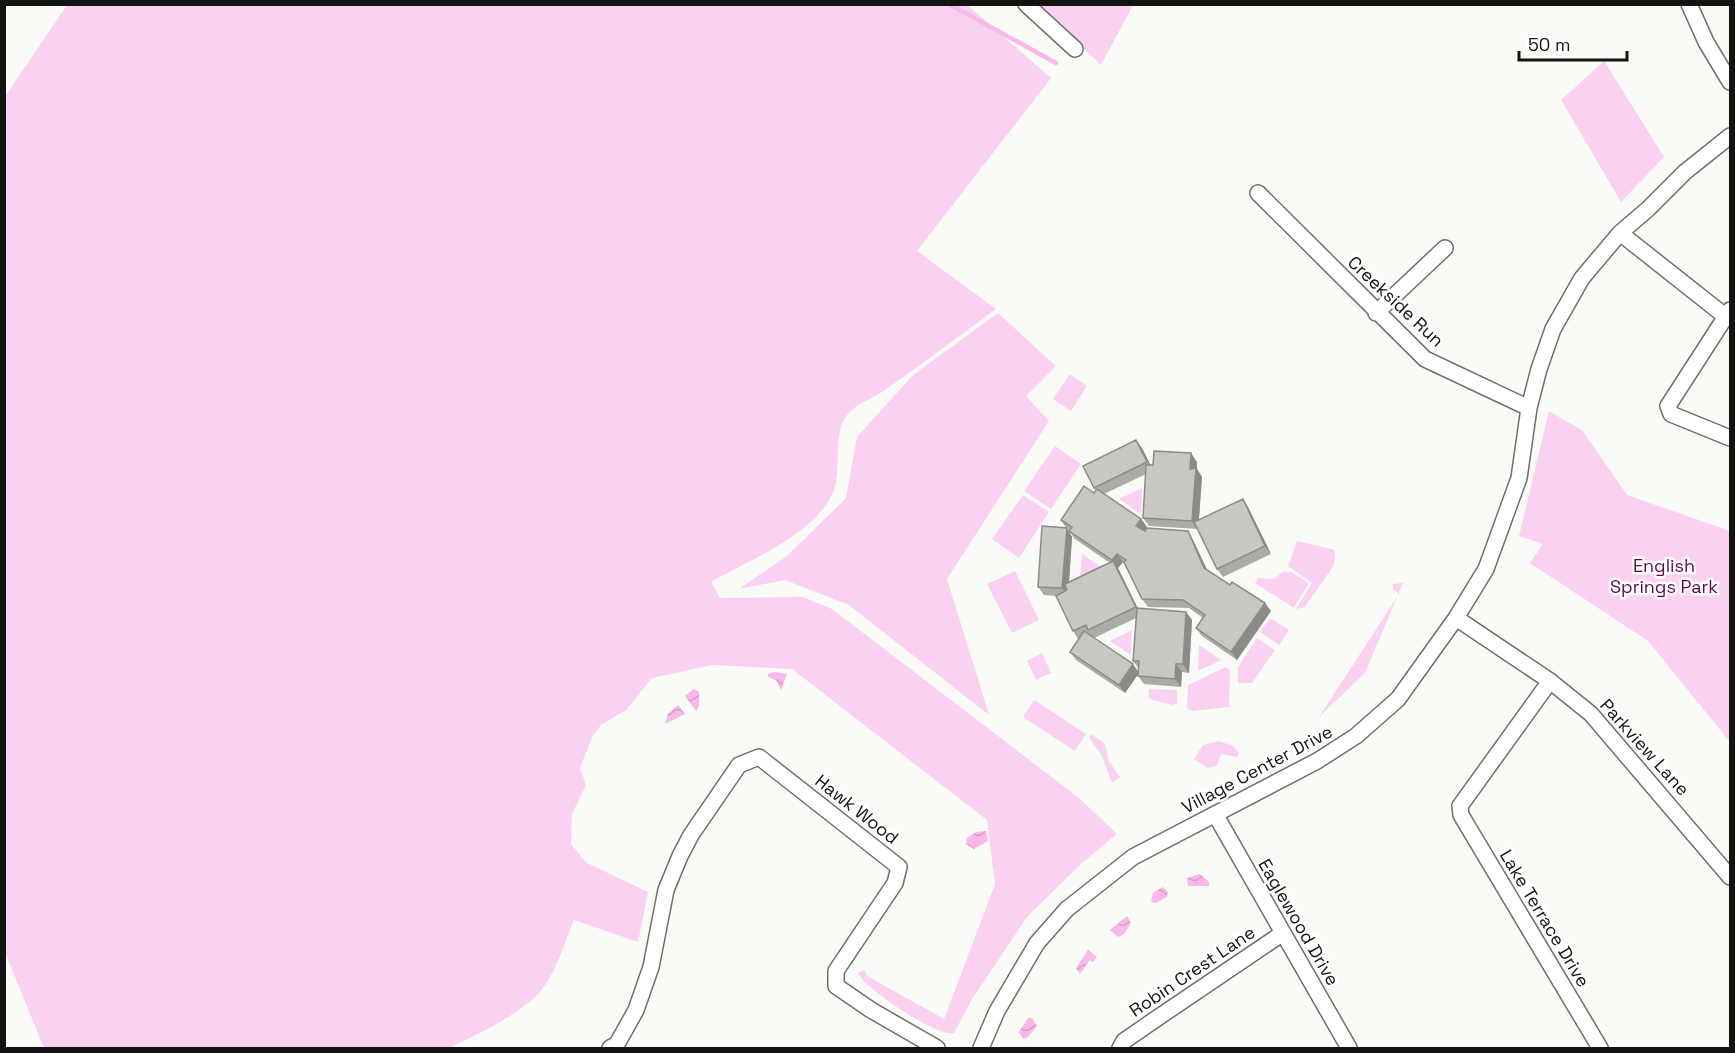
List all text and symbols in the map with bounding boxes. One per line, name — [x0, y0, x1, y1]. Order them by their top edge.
scale bar — [1519, 24, 1627, 62]
text: 50 m — [1528, 33, 1570, 56]
street label: Creekside Run — [1343, 251, 1449, 351]
park label: English Springs Park — [1610, 554, 1718, 598]
street label: Parkview Lane — [1595, 694, 1695, 800]
street label: Village Center Drive — [1178, 720, 1336, 818]
street label: Hawk Wood — [811, 769, 903, 849]
street label: Lake Terrace Drive — [1495, 845, 1595, 991]
street label: Eaglewood Drive — [1253, 855, 1345, 989]
street label: Robin Crest Lane — [1125, 920, 1259, 1022]

